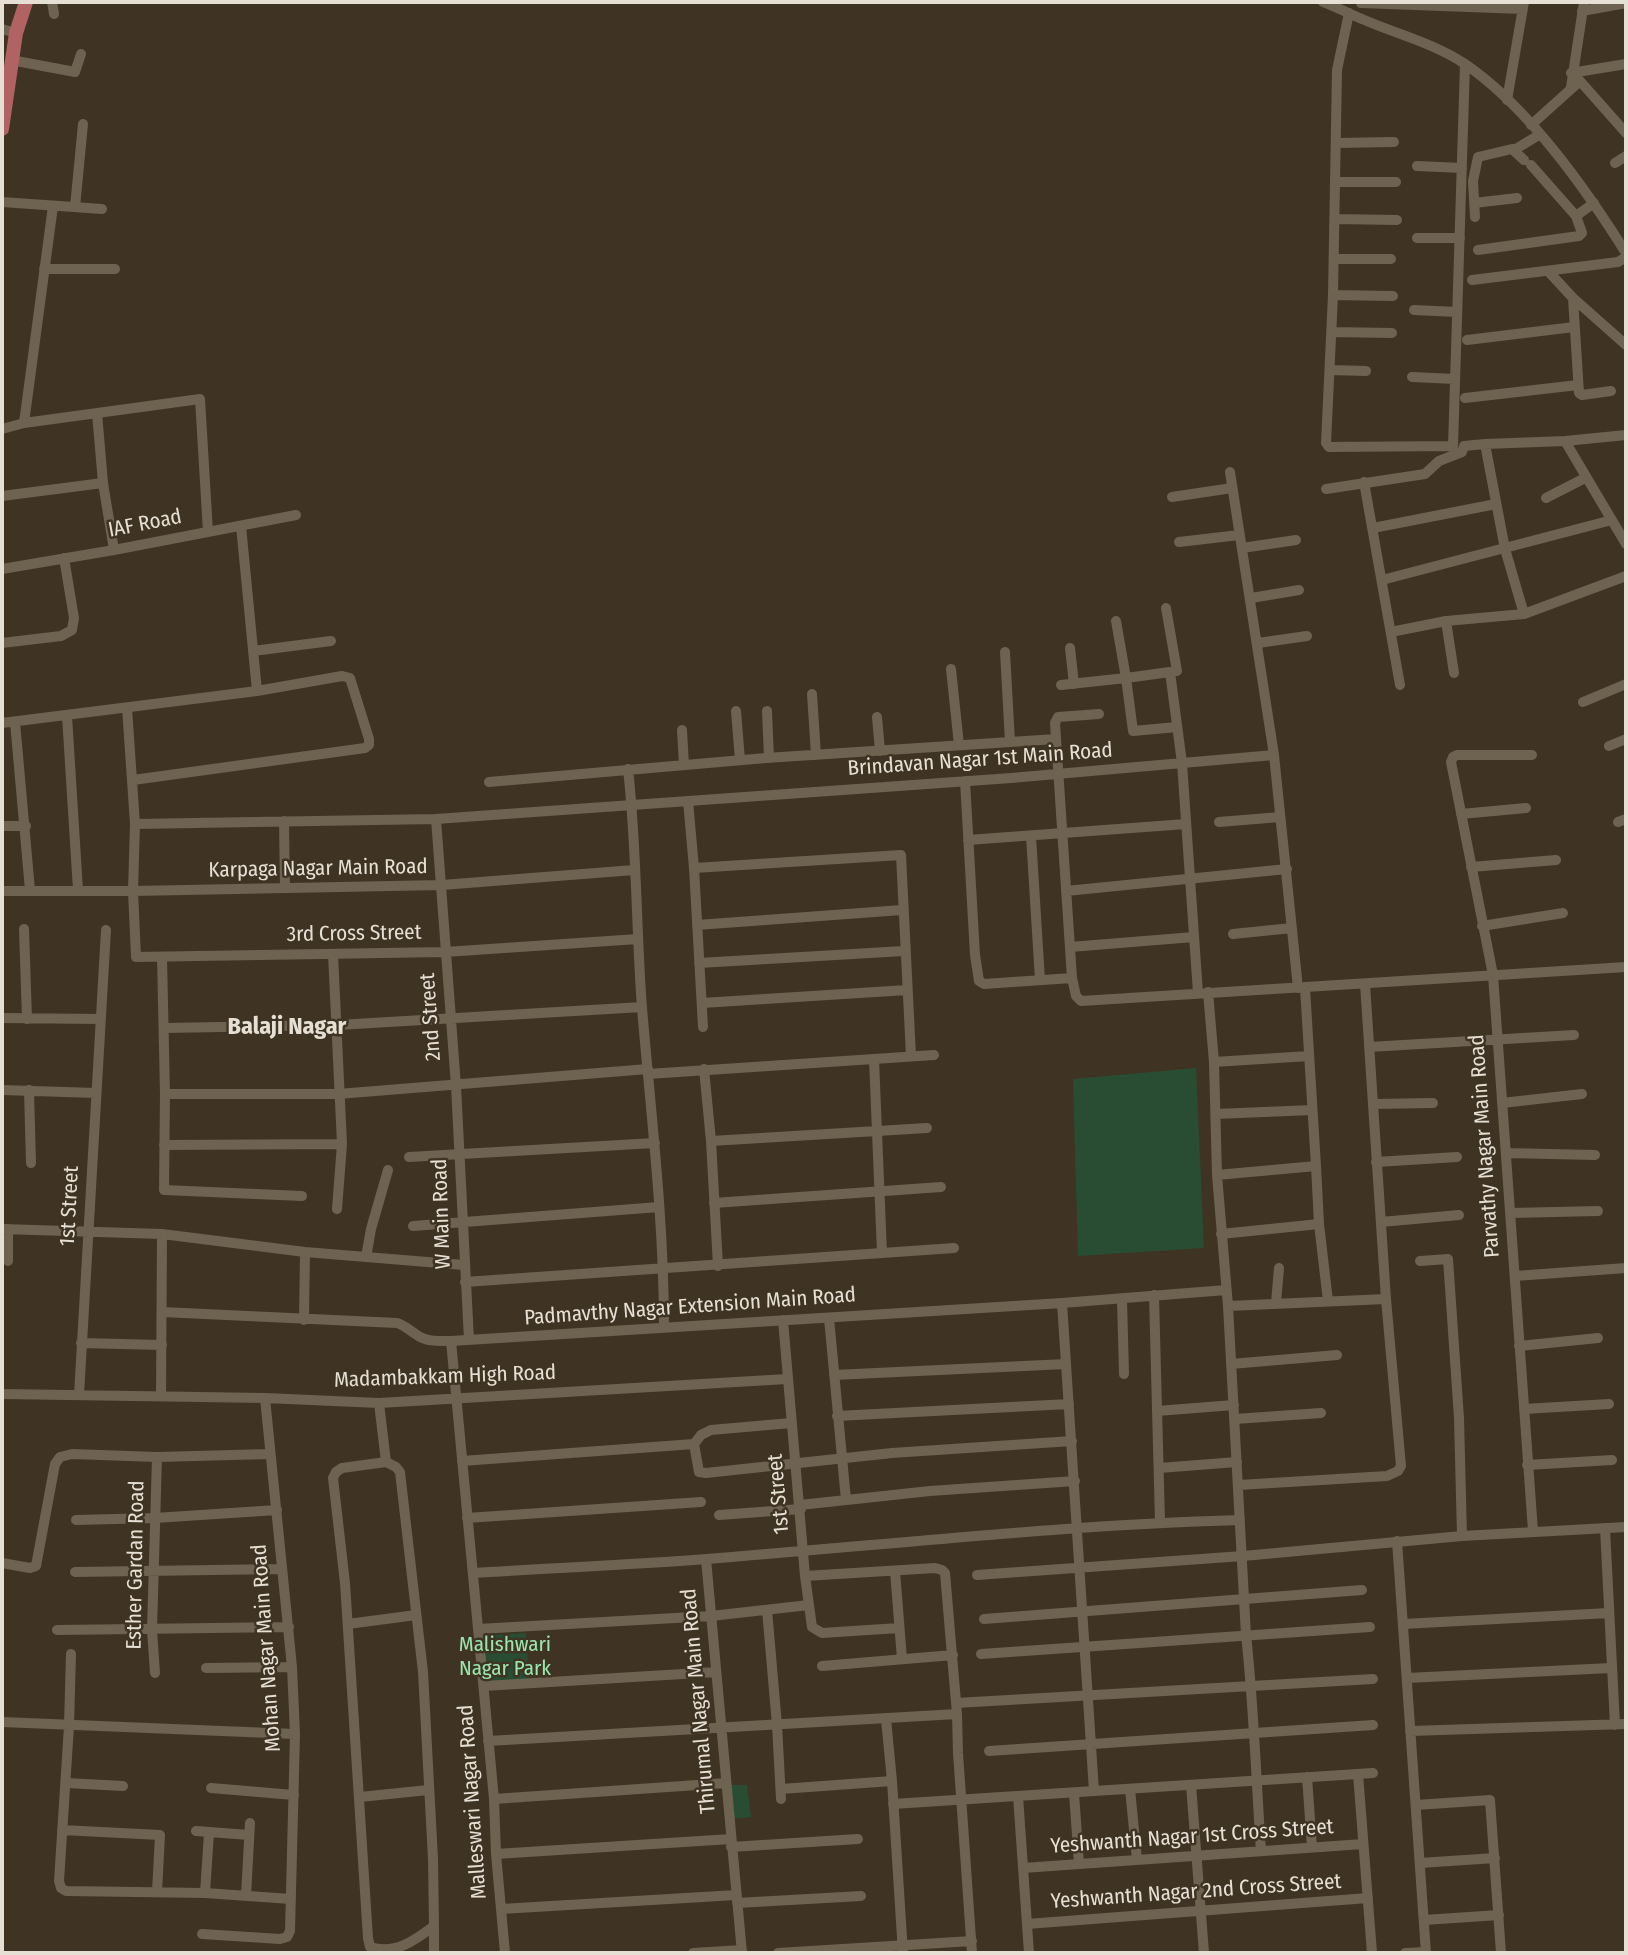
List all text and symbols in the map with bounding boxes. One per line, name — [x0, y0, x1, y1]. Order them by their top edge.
street label: IAF Road — [106, 505, 184, 543]
street label: Brindavan Nagar 1st Main Road — [847, 738, 1113, 782]
street label: Karpaga Nagar Main Road — [208, 854, 428, 884]
street label: 3rd Cross Street — [286, 920, 422, 948]
street label: 2nd Street — [415, 972, 447, 1062]
district label: Balaji Nagar — [228, 1013, 346, 1041]
street label: Parvathy Nagar Main Road — [1465, 1033, 1505, 1259]
street label: W Main Road — [427, 1158, 457, 1270]
street label: 1st Street — [55, 1165, 85, 1247]
street label: Padmavthy Nagar Extension Main Road — [523, 1283, 857, 1331]
street label: Madambakkam High Road — [334, 1361, 556, 1393]
street label: 1st Street — [763, 1453, 795, 1535]
street label: Esther Gardan Road — [122, 1480, 150, 1650]
street label: Mohan Nagar Main Road — [247, 1543, 287, 1753]
street label: Thirumal Nagar Main Road — [677, 1587, 721, 1815]
park label: Malishwari Nagar Park — [459, 1632, 551, 1682]
street label: Malleswari Nagar Road — [454, 1704, 492, 1900]
street label: Yeshwanth Nagar 1st Cross Street — [1050, 1815, 1334, 1859]
street label: Yeshwanth Nagar 2nd Cross Street — [1050, 1869, 1342, 1915]

